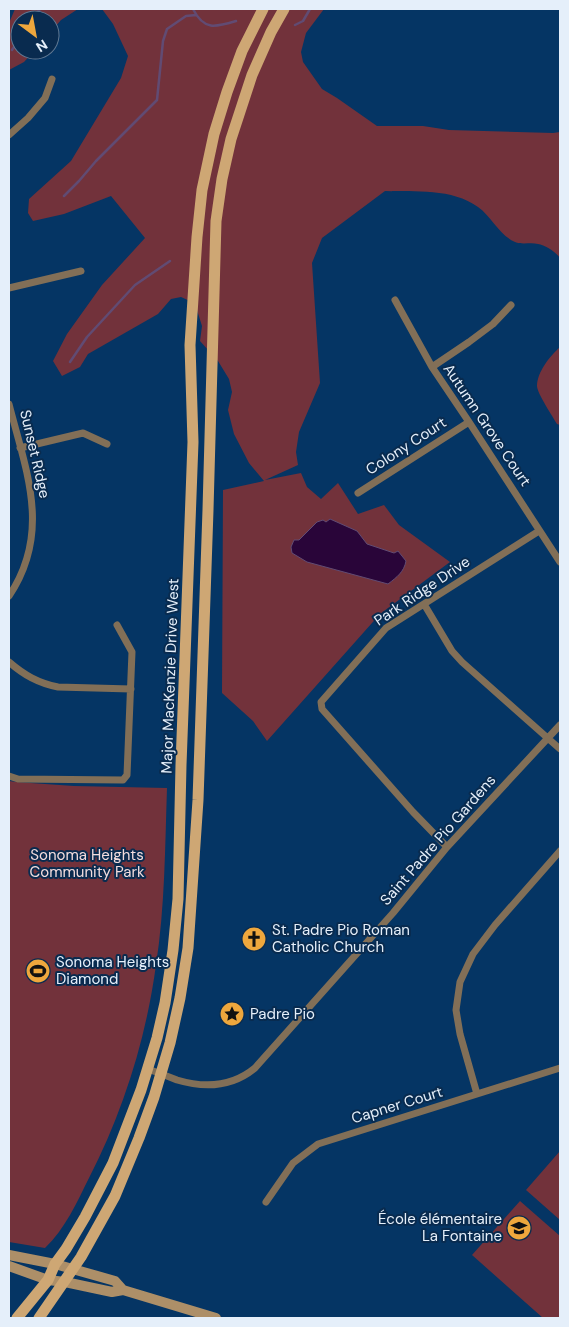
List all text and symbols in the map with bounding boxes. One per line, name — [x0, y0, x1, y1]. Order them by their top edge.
north arrow — [10, 10, 60, 60]
text: N — [33, 36, 51, 56]
street label: Autumn Grove Court — [439, 360, 536, 490]
street label: Sunset Ridge — [15, 408, 55, 500]
street label: Colony Court — [362, 412, 450, 480]
street label: Park Ridge Drive — [370, 551, 474, 631]
street label: Major MacKenzie Drive West — [157, 578, 183, 774]
street label: Saint Padre Pio Gardens — [376, 771, 500, 909]
park label: Sonoma Heights Community Park — [29, 845, 145, 882]
place label: St. Padre Pio Roman Catholic Church — [272, 920, 410, 957]
church icon: St. Padre Pio Roman Catholic Church — [241, 926, 267, 952]
place label: Sonoma Heights Diamond — [56, 952, 169, 989]
sports icon: Sonoma Heights Diamond — [25, 958, 51, 984]
place icon: Padre Pio — [219, 1001, 245, 1027]
place label: Padre Pio — [250, 1004, 315, 1024]
street label: Capner Court — [349, 1082, 445, 1128]
place label: École élémentaire La Fontaine — [378, 1209, 502, 1246]
school or university icon: École élémentaire La Fontaine — [506, 1215, 532, 1241]

